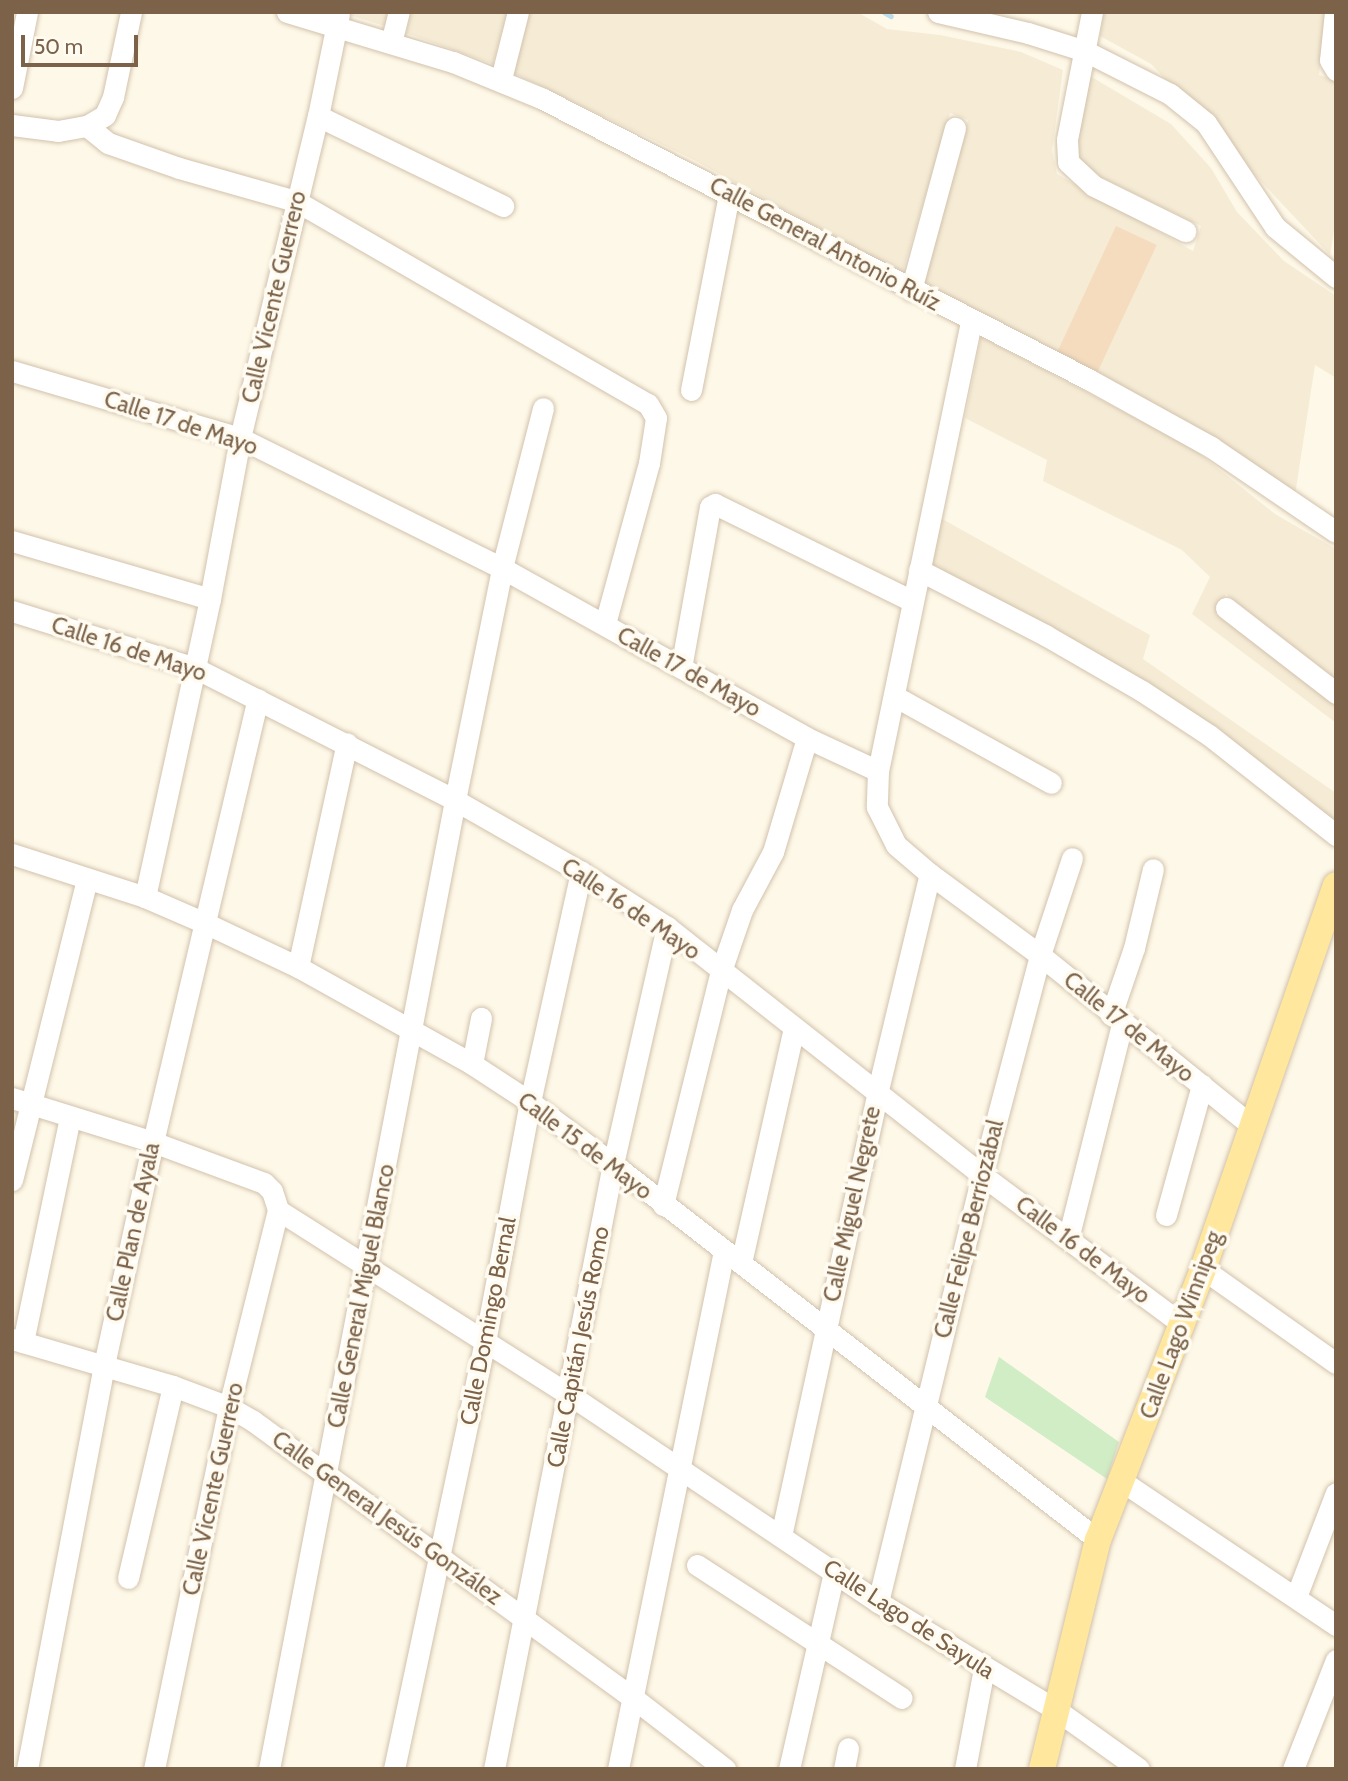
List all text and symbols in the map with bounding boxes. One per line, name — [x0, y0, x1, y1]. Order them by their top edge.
scale bar — [24, 21, 142, 65]
text: 50 m — [34, 34, 83, 59]
street label: Calle General Antonio Ruíz — [705, 171, 945, 317]
street label: Calle Vicente Guerrero — [236, 188, 312, 406]
street label: Calle 17 de Mayo — [101, 385, 261, 461]
street label: Calle 16 de Mayo — [48, 611, 210, 687]
street label: Calle 17 de Mayo — [612, 621, 766, 723]
street label: Calle 16 de Mayo — [556, 852, 706, 966]
street label: Calle 17 de Mayo — [1058, 966, 1200, 1088]
street label: Calle 15 de Mayo — [512, 1087, 658, 1205]
street label: Calle Miguel Negrete — [818, 1104, 886, 1304]
street label: Calle Felipe Berriozábal — [928, 1117, 1010, 1341]
street label: Calle Plan de Ayala — [101, 1140, 165, 1324]
street label: Calle General Miguel Blanco — [322, 1162, 400, 1430]
street label: Calle 16 de Mayo — [1010, 1190, 1156, 1310]
street label: Calle Domingo Bernal — [454, 1215, 522, 1427]
street label: Calle Capitán Jesús Romo — [541, 1224, 615, 1470]
street label: Calle Lago Winnipeg — [1134, 1227, 1228, 1423]
street label: Calle Vicente Guerrero — [177, 1380, 249, 1598]
street label: Calle General Jesús González — [267, 1425, 507, 1611]
street label: Calle Lago de Sayula — [818, 1553, 1000, 1685]

